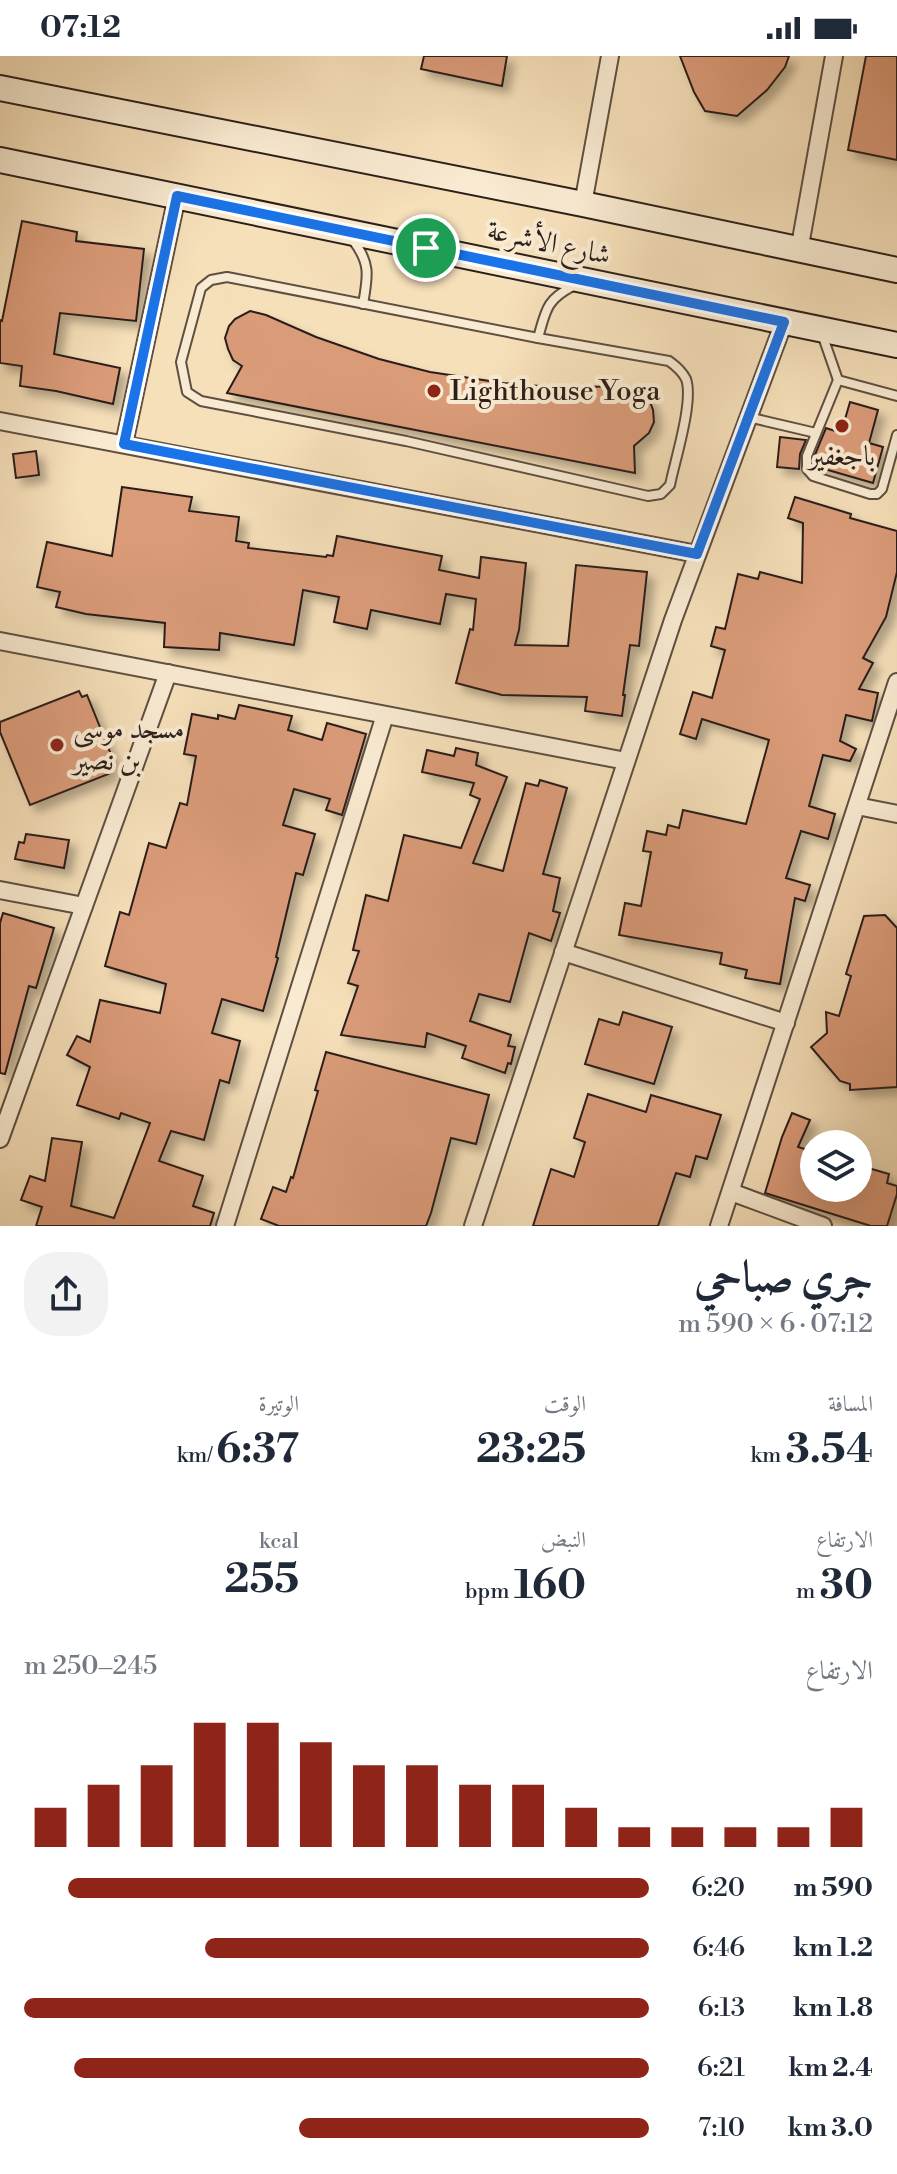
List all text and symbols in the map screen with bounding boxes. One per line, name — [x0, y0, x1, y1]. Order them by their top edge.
text: 07:12 — [40, 9, 121, 47]
street label: شارع الأشرعة — [483, 211, 614, 278]
pin — [392, 214, 460, 282]
icon: arrive — [404, 226, 448, 270]
place label: Lighthouse Yoga — [450, 374, 661, 409]
marker: Lighthouse Yoga — [425, 382, 443, 400]
marker: باجغفير — [833, 417, 851, 435]
place label: باجغفير — [806, 439, 875, 474]
place label: مسجد موسى بن نصير — [70, 712, 184, 779]
marker: مسجد موسى بن نصير — [48, 736, 66, 754]
map controls — [800, 1130, 872, 1202]
button: layers — [800, 1130, 872, 1202]
text: جري صباحي — [694, 1250, 873, 1305]
button: share — [24, 1252, 108, 1336]
text: 07:12 · 6 × 590 m — [678, 1308, 873, 1340]
text: الوتيرة — [258, 1391, 299, 1418]
text: الوقت — [544, 1391, 586, 1418]
text: المسافة — [828, 1391, 873, 1418]
text: 6:37 — [216, 1425, 299, 1475]
text: 23:25 — [476, 1425, 586, 1475]
text: 3.54 — [786, 1425, 873, 1475]
text: /km — [177, 1442, 216, 1469]
text: km — [750, 1442, 786, 1469]
text: النبض — [541, 1527, 586, 1554]
text: الارتفاع — [816, 1527, 873, 1554]
text: kcal — [259, 1528, 299, 1555]
text: 255 — [224, 1555, 299, 1605]
text: 160 — [514, 1561, 586, 1611]
text: 30 — [820, 1561, 873, 1611]
text: bpm — [465, 1578, 514, 1605]
text: m — [796, 1578, 820, 1605]
text: 245–250 m — [24, 1650, 157, 1682]
text: الارتفاع — [806, 1655, 873, 1687]
text: 6:20 — [691, 1872, 745, 1904]
text: 590 m — [794, 1872, 873, 1904]
text: 6:46 — [692, 1932, 745, 1964]
text: 1.2 km — [793, 1932, 873, 1964]
text: 6:13 — [698, 1992, 745, 2024]
text: 1.8 km — [793, 1992, 873, 2024]
text: 6:21 — [697, 2052, 745, 2084]
text: 2.4 km — [788, 2052, 873, 2084]
text: 7:10 — [698, 2112, 745, 2144]
text: 3.0 km — [787, 2112, 873, 2144]

